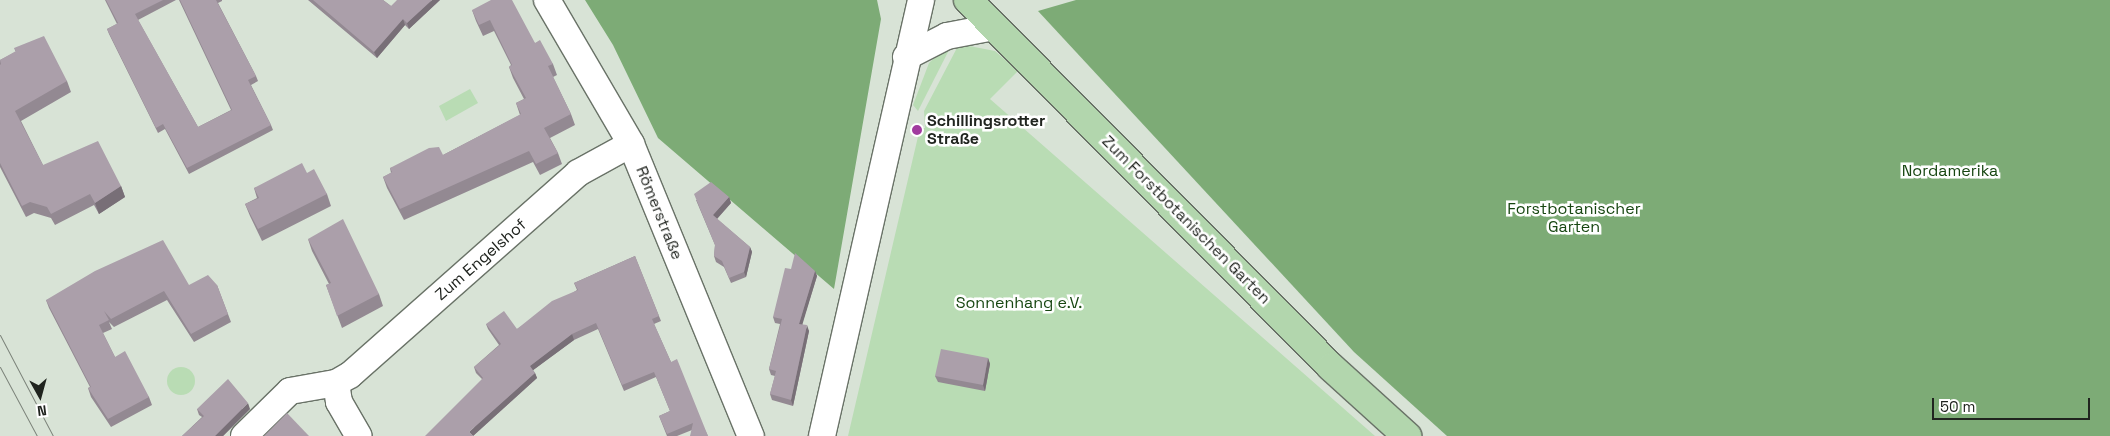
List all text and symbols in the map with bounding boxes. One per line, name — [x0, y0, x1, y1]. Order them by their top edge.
place label: Schillingsrotter Straße — [927, 111, 1045, 149]
marker: Schillingsrotter Straße — [911, 124, 923, 136]
street label: Zum Forstbotanischen Garten — [1098, 132, 1274, 308]
park label: Nordamerika — [1902, 161, 1998, 181]
street label: Römerstraße — [632, 163, 686, 263]
park label: Forstbotanischer Garten — [1507, 199, 1641, 237]
street label: Zum Engelshof — [432, 215, 530, 305]
park label: Sonnenhang e.V. — [956, 293, 1082, 313]
north arrow — [15, 371, 65, 421]
scale bar — [1935, 388, 2092, 420]
text: 50 m — [1940, 397, 1975, 416]
text: N — [36, 401, 48, 420]

